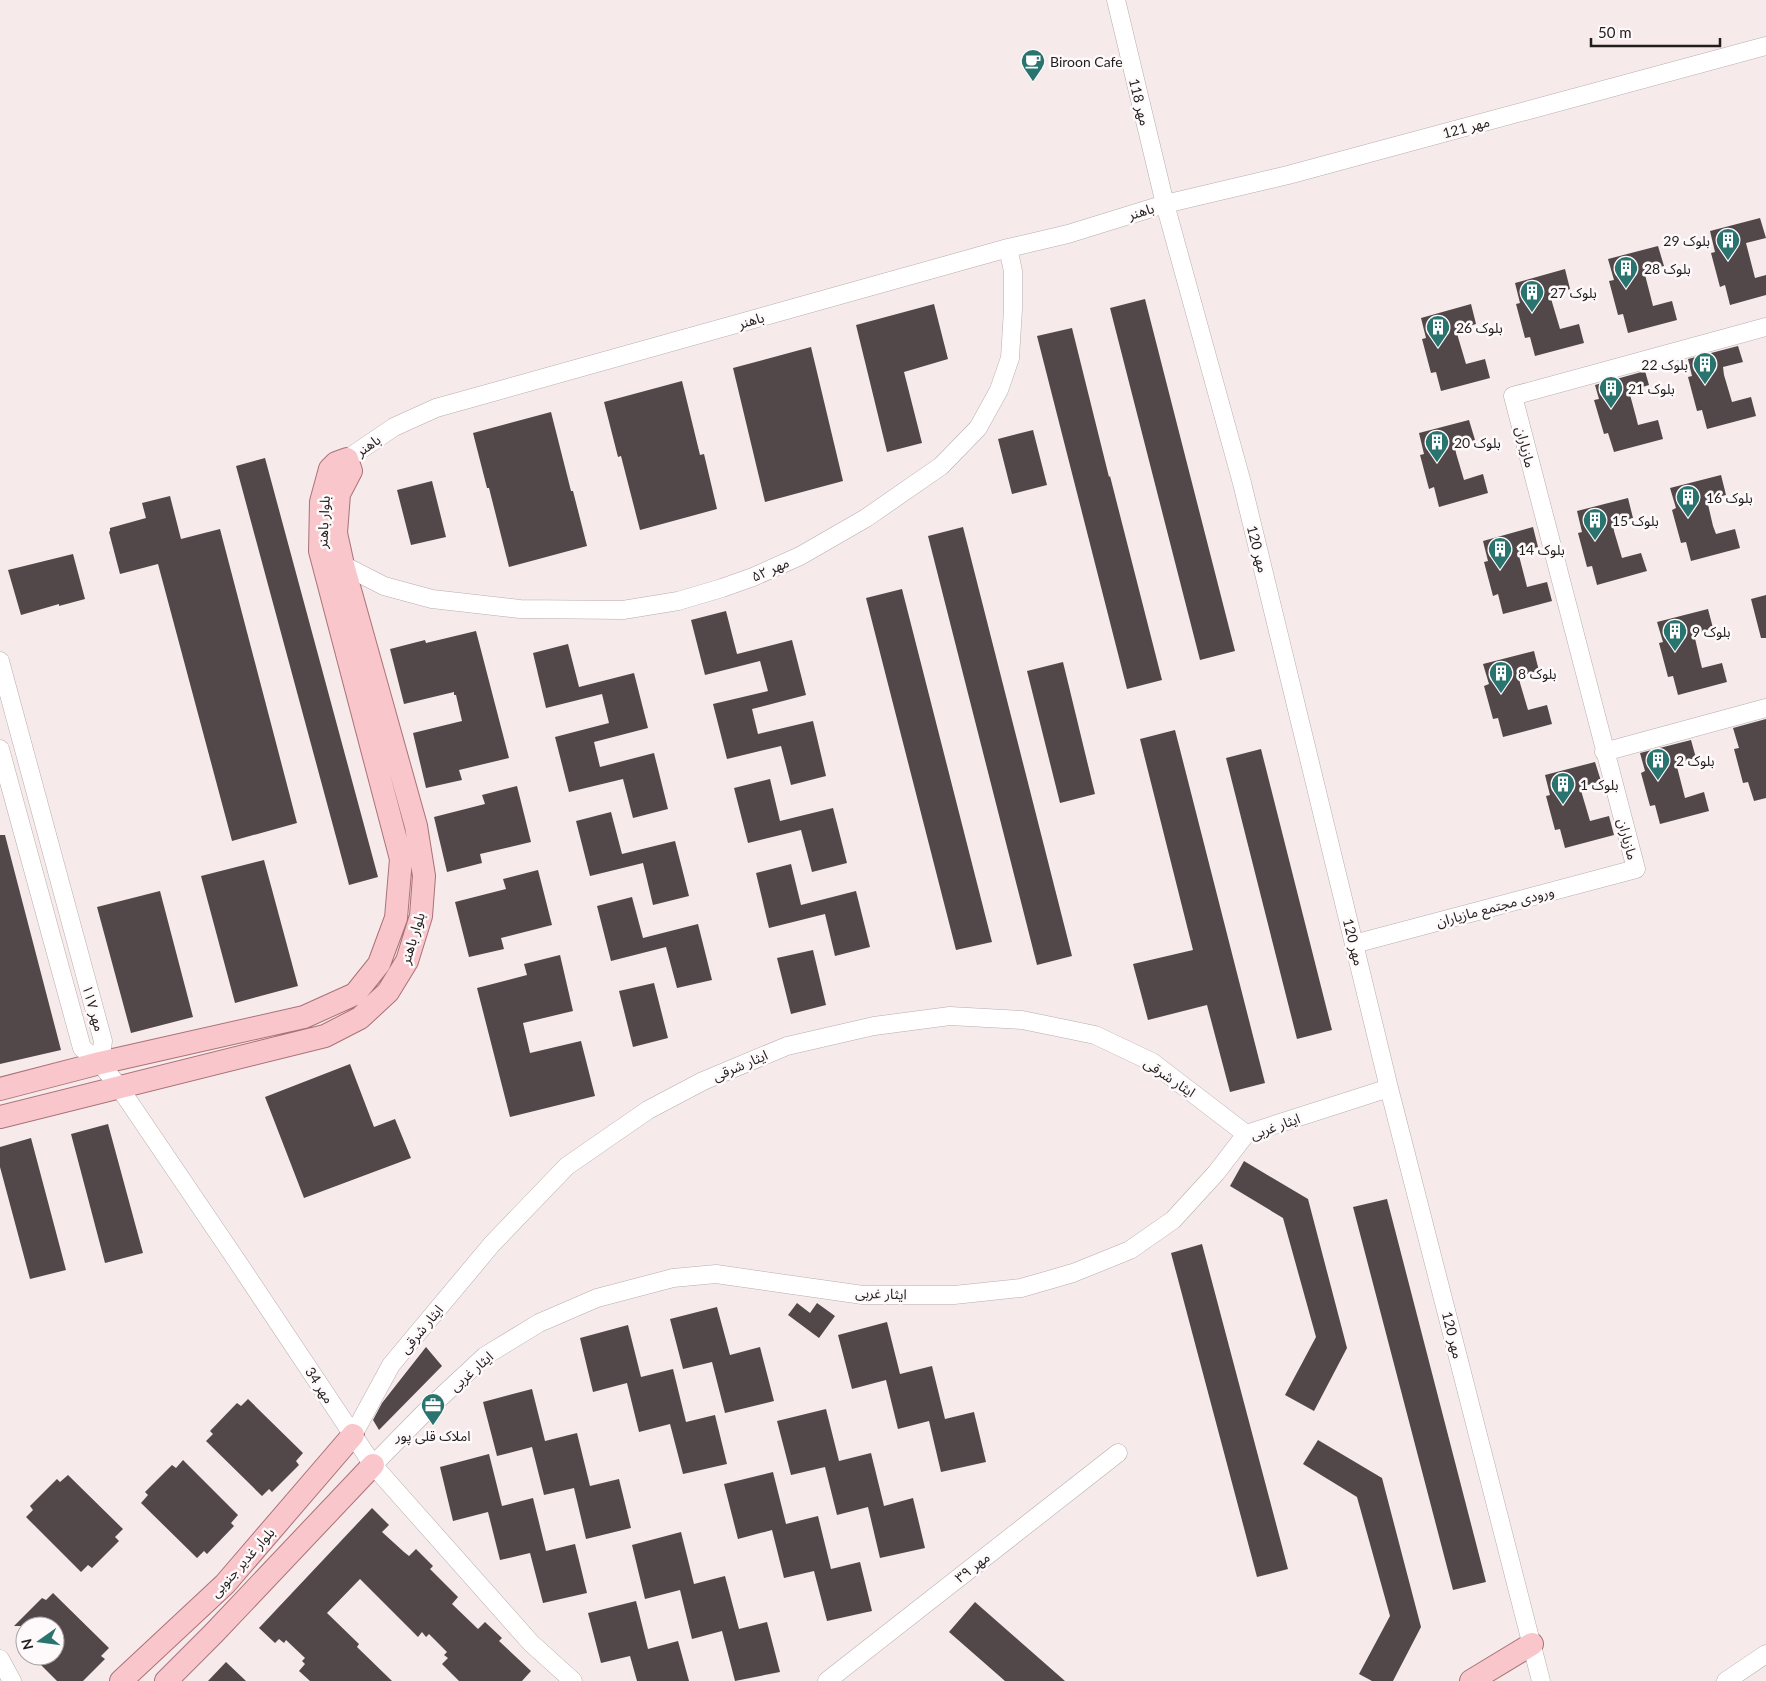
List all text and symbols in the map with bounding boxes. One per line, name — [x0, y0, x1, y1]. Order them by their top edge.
scale bar — [1591, 15, 1720, 47]
text: 50 m — [1598, 23, 1632, 41]
cafe icon: Biroon Cafe — [1020, 48, 1046, 82]
place label: Biroon Cafe — [1050, 53, 1123, 70]
street label: مهر 118 — [1125, 77, 1154, 128]
street label: مهر 121 — [1441, 113, 1492, 142]
street label: باهنر — [1125, 199, 1157, 224]
building icon: بلوک 29 — [1715, 227, 1741, 261]
place label: بلوک 29 — [1663, 232, 1710, 250]
building icon: بلوک 28 — [1613, 255, 1639, 289]
place label: بلوک 28 — [1644, 260, 1691, 278]
building icon: بلوک 27 — [1519, 279, 1545, 313]
place label: بلوک 27 — [1550, 284, 1597, 302]
street label: باهنر — [735, 308, 766, 333]
building icon: بلوک 26 — [1425, 314, 1451, 348]
place label: بلوک 26 — [1456, 319, 1503, 337]
building icon: بلوک 22 — [1692, 351, 1718, 385]
place label: بلوک 22 — [1641, 356, 1688, 374]
building icon: بلوک 21 — [1598, 375, 1624, 409]
place label: بلوک 21 — [1628, 380, 1675, 398]
street label: مازیاران — [1512, 425, 1539, 470]
building icon: بلوک 20 — [1424, 429, 1450, 463]
street label: باهنر — [352, 430, 384, 461]
place label: بلوک 20 — [1454, 434, 1501, 452]
building icon: بلوک 16 — [1675, 484, 1701, 518]
place label: بلوک 16 — [1706, 489, 1753, 507]
street label: بلوار باهنر — [313, 495, 334, 550]
building icon: بلوک 15 — [1582, 507, 1608, 541]
place label: بلوک 15 — [1612, 512, 1659, 530]
street label: مهر 120 — [1243, 524, 1272, 575]
building icon: بلوک 14 — [1487, 536, 1513, 570]
place label: بلوک 14 — [1518, 541, 1565, 559]
street label: مهر ۵۲ — [748, 553, 792, 586]
building icon: بلوک 9 — [1662, 618, 1688, 652]
place label: بلوک 9 — [1692, 623, 1731, 641]
building icon: بلوک 8 — [1488, 660, 1514, 694]
place label: بلوک 8 — [1518, 665, 1557, 683]
building icon: بلوک 2 — [1645, 747, 1671, 781]
place label: بلوک 2 — [1676, 752, 1715, 770]
building icon: بلوک 1 — [1550, 771, 1576, 805]
place label: بلوک 1 — [1580, 776, 1619, 794]
street label: مازیاران — [1613, 816, 1642, 862]
street label: ورودی مجتمع مازیاران — [1434, 882, 1557, 933]
street label: بلوار باهنر — [396, 910, 429, 967]
street label: مهر 120 — [1339, 917, 1368, 968]
street label: مهر ۱۱۷ — [78, 983, 109, 1034]
street label: ایثار شرقی — [710, 1046, 771, 1085]
street label: ایثار شرقی — [1141, 1054, 1199, 1101]
street label: ایثار غربی — [1248, 1109, 1303, 1144]
street label: ایثار غربی — [855, 1284, 907, 1303]
street label: ایثار شرقی — [396, 1301, 447, 1357]
street label: مهر 120 — [1438, 1310, 1467, 1361]
street label: ایثار غربی — [446, 1348, 497, 1395]
street label: مهر 34 — [301, 1364, 338, 1407]
office icon: املاک قلی پور — [420, 1392, 446, 1426]
place label: املاک قلی پور — [394, 1427, 471, 1446]
street label: بلوار غدیر جنوبی — [206, 1523, 279, 1601]
street label: مهر ۳۹ — [951, 1548, 993, 1587]
north arrow — [15, 1616, 65, 1666]
text: N — [17, 1637, 36, 1652]

